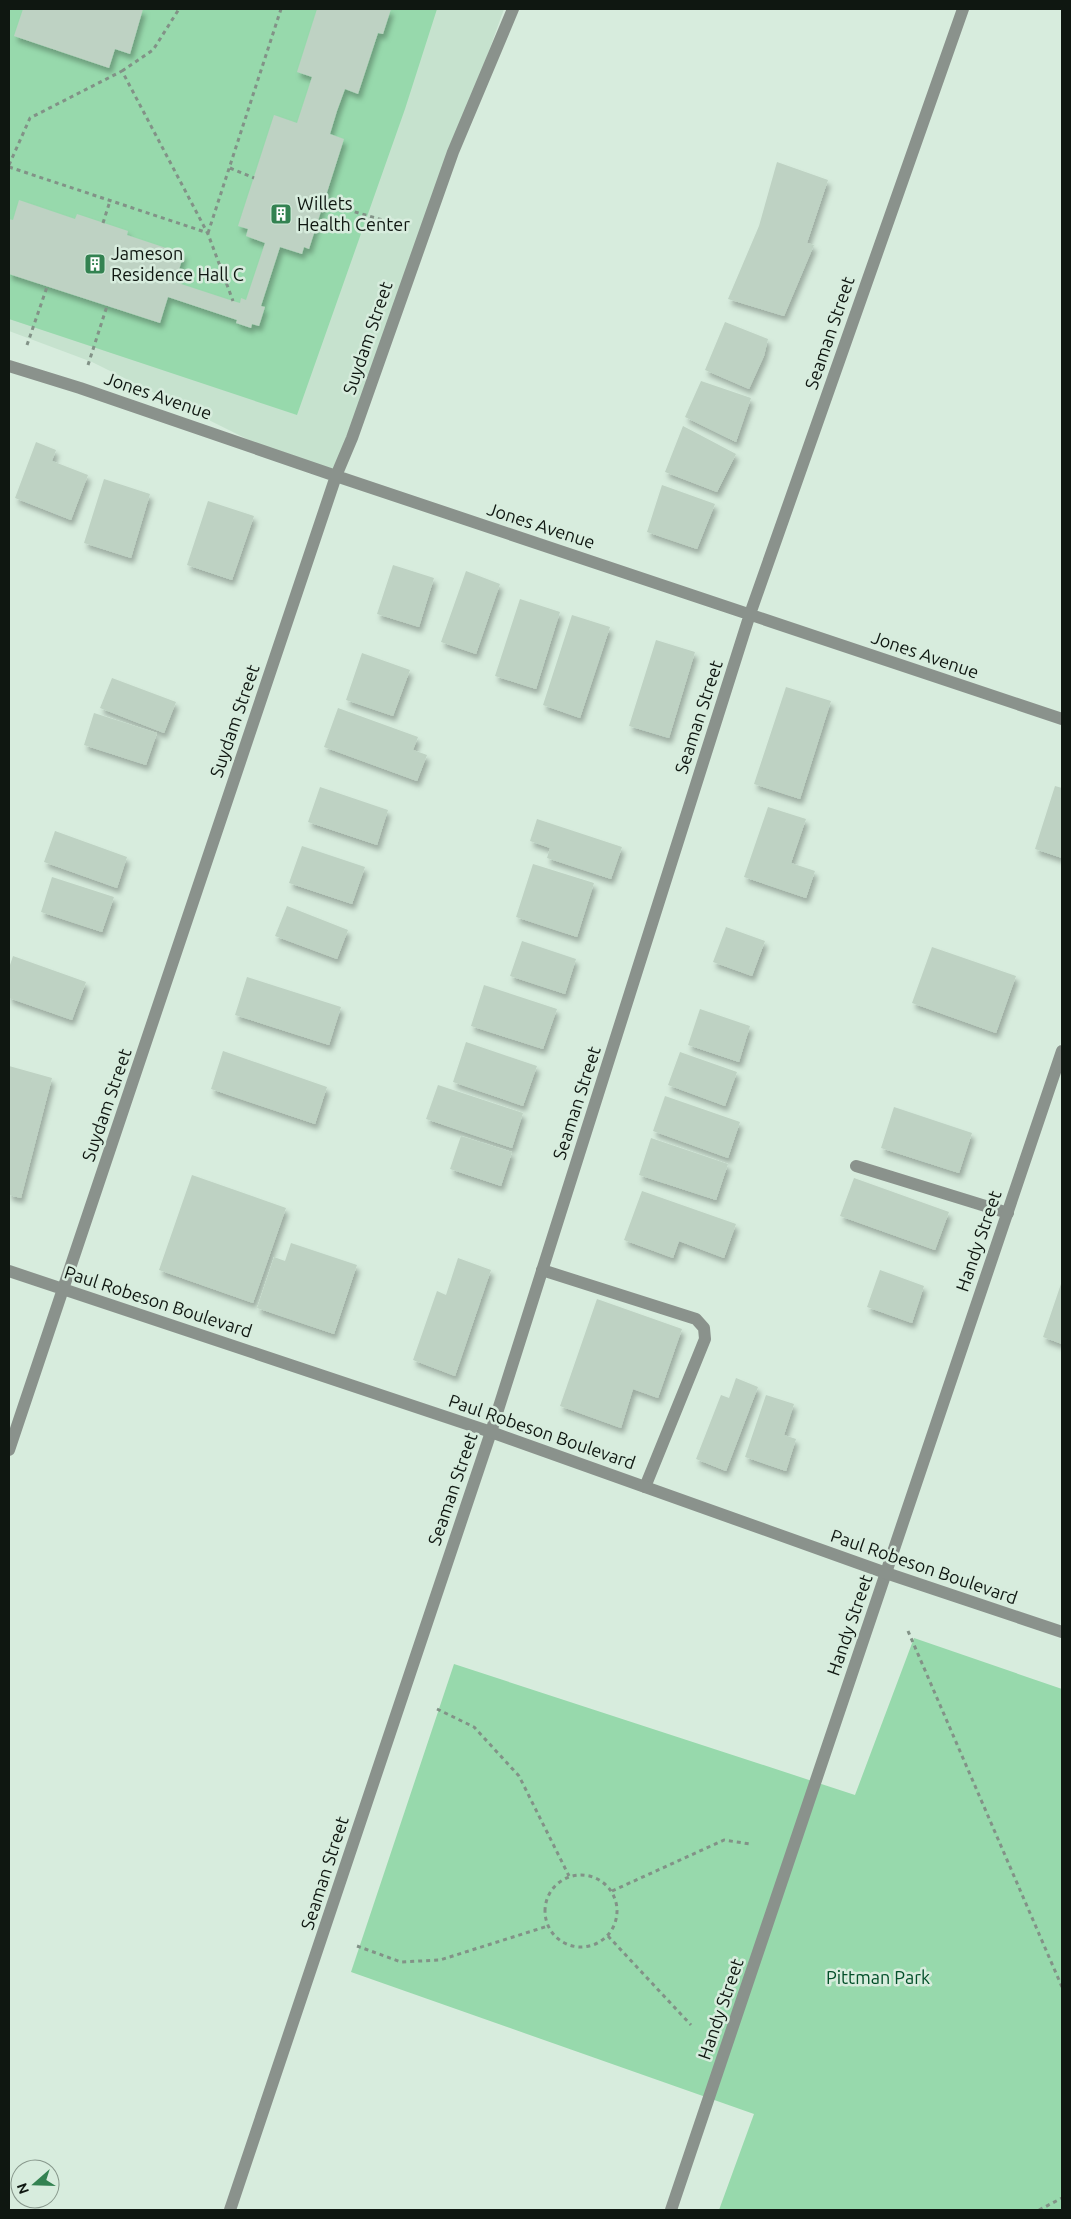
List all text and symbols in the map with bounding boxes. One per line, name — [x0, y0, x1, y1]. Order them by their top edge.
place label: Willets Health Center — [297, 193, 410, 234]
building icon: Willets Health Center — [269, 202, 293, 226]
place label: Jameson Residence Hall C — [111, 243, 244, 284]
building icon: Jameson Residence Hall C — [83, 252, 107, 276]
street label: Seaman Street — [800, 274, 858, 392]
street label: Suydam Street — [338, 279, 396, 397]
street label: Jones Avenue — [102, 367, 215, 423]
street label: Jones Avenue — [485, 498, 598, 552]
street label: Jones Avenue — [869, 626, 982, 682]
street label: Seaman Street — [670, 657, 726, 776]
street label: Suydam Street — [205, 662, 263, 780]
street label: Seaman Street — [548, 1043, 604, 1162]
street label: Suydam Street — [77, 1046, 135, 1164]
street label: Handy Street — [951, 1187, 1005, 1294]
street label: Paul Robeson Boulevard — [62, 1261, 255, 1341]
street label: Paul Robeson Boulevard — [446, 1390, 638, 1472]
street label: Seaman Street — [423, 1430, 481, 1548]
street label: Paul Robeson Boulevard — [828, 1525, 1020, 1607]
street label: Handy Street — [822, 1571, 876, 1678]
street label: Seaman Street — [296, 1813, 352, 1932]
street label: Handy Street — [693, 1955, 747, 2062]
park label: Pittman Park — [826, 1967, 930, 1987]
north arrow — [10, 2159, 60, 2209]
text: N — [13, 2181, 32, 2196]

